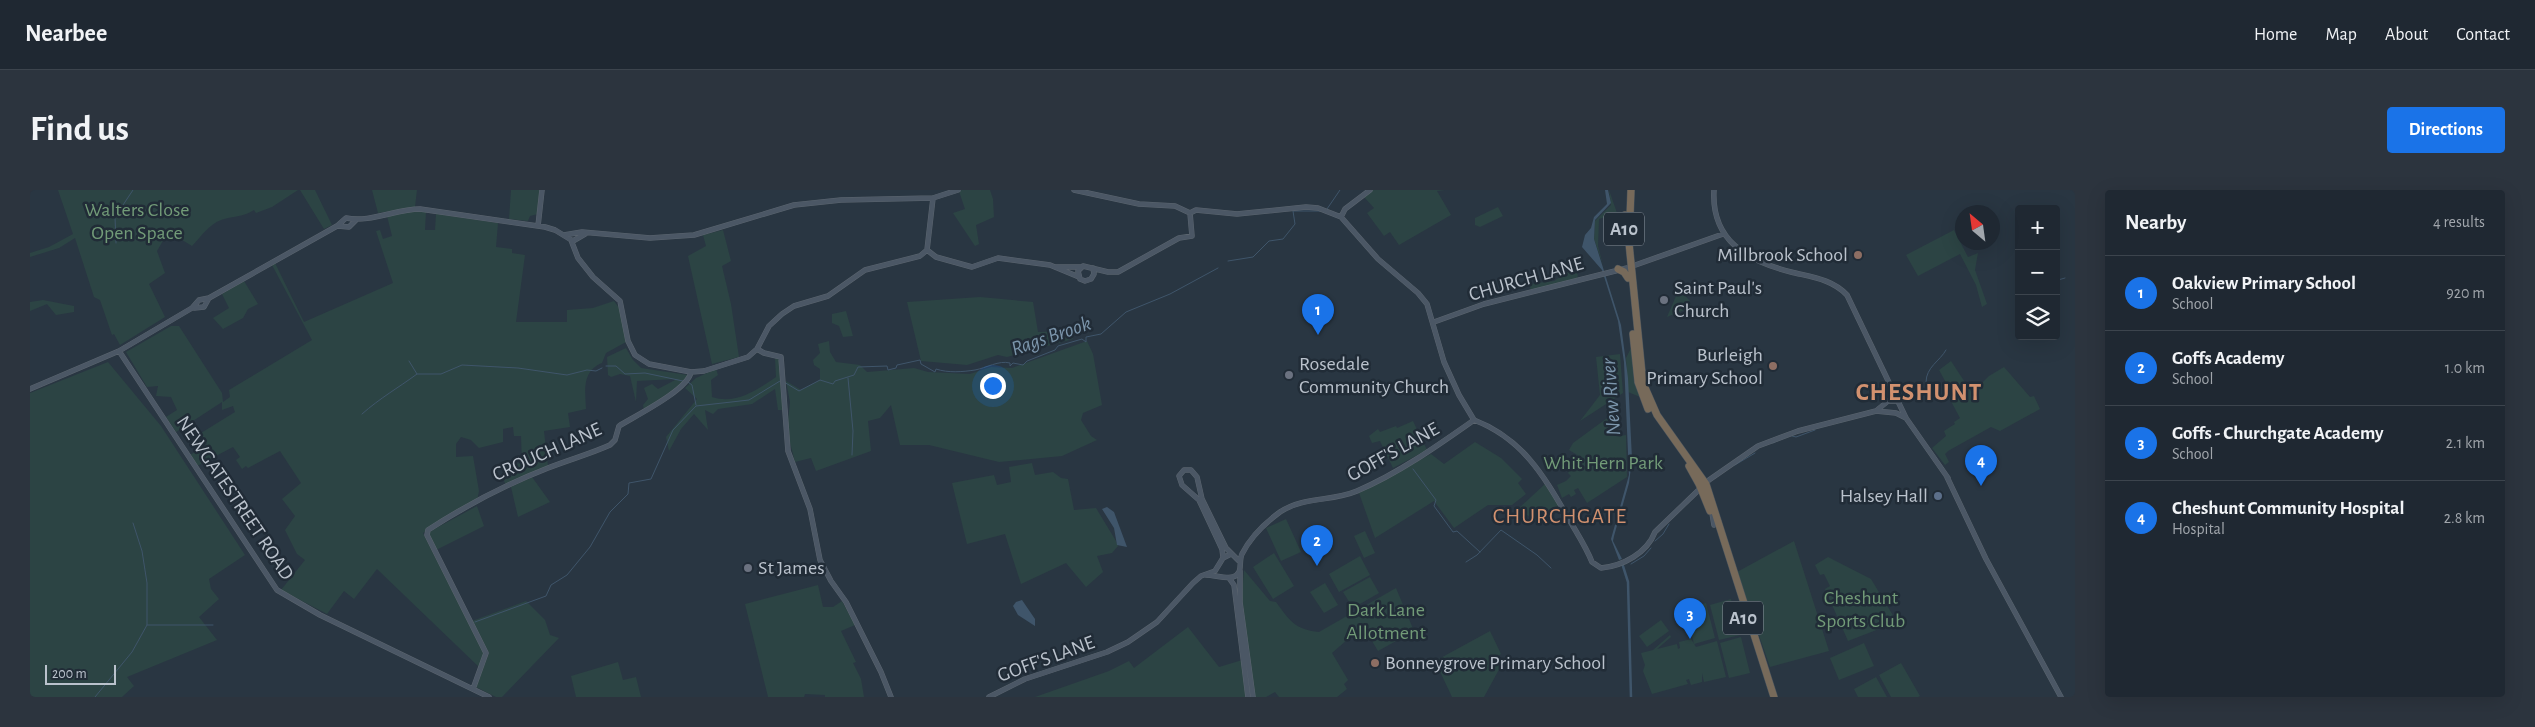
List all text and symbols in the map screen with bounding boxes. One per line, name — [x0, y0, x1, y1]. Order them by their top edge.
text: Nearbee — [25, 22, 107, 46]
text: Home — [2254, 26, 2297, 44]
text: Map — [2325, 26, 2357, 44]
text: About — [2385, 26, 2428, 44]
text: Contact — [2456, 26, 2510, 44]
button: Directions — [2387, 107, 2505, 153]
text: Find us — [30, 112, 129, 147]
park label: Walters Close Open Space — [84, 200, 190, 243]
north arrow — [1955, 205, 2000, 250]
map controls — [2015, 205, 2060, 340]
button: + — [2015, 205, 2060, 250]
road number: A10 — [1604, 212, 1644, 246]
text: Nearby — [2125, 212, 2186, 233]
text: 4 results — [2433, 214, 2485, 230]
place label: Millbrook School — [1717, 245, 1848, 265]
marker: Millbrook School — [1852, 249, 1864, 261]
button: − — [2015, 250, 2060, 295]
street label: CHURCH LANE — [1466, 253, 1586, 305]
text: Oakview Primary School — [2172, 274, 2356, 293]
place label: Saint Paul's Church — [1674, 278, 1762, 321]
text: 1 — [2138, 285, 2144, 301]
text: 920 m — [2446, 285, 2485, 301]
pin: 1 — [1302, 294, 1334, 335]
marker: Saint Paul's Church — [1658, 294, 1670, 306]
button: layers — [2015, 295, 2060, 340]
text: School — [2172, 296, 2213, 312]
water label: Rags Brook — [1008, 312, 1094, 359]
place label: Burleigh Primary School — [1646, 345, 1763, 388]
text: Goffs Academy — [2172, 349, 2284, 368]
place label: Rosedale Community Church — [1299, 354, 1449, 397]
water label: New River — [1598, 357, 1624, 436]
marker: Burleigh Primary School — [1767, 360, 1779, 372]
text: 2 — [2137, 360, 2145, 376]
text: 1.0 km — [2445, 360, 2485, 376]
marker: Rosedale Community Church — [1283, 369, 1295, 381]
text: School — [2172, 371, 2213, 387]
your location — [980, 373, 1006, 399]
district label: CHESHUNT — [1856, 380, 1982, 405]
street label: NEWGATESTREET ROAD — [173, 412, 297, 584]
street label: GOFF'S LANE — [1344, 418, 1443, 485]
street label: CROUCH LANE — [489, 419, 605, 485]
text: Goffs - Churchgate Academy — [2172, 424, 2383, 443]
text: 3 — [2138, 435, 2144, 451]
text: 2.1 km — [2446, 435, 2485, 451]
pin: 4 — [1965, 445, 1997, 486]
text: School — [2172, 446, 2213, 462]
park label: Whit Hern Park — [1543, 453, 1663, 473]
place label: Halsey Hall — [1840, 486, 1928, 506]
marker: Halsey Hall — [1932, 490, 1944, 502]
text: Cheshunt Community Hospital — [2172, 499, 2404, 518]
district label: CHURCHGATE — [1493, 505, 1627, 527]
text: 4 — [2137, 510, 2145, 526]
text: 2.8 km — [2444, 510, 2485, 526]
text: Hospital — [2172, 521, 2225, 537]
pin: 2 — [1301, 525, 1333, 566]
place label: St James — [758, 558, 825, 578]
marker: St James — [742, 562, 754, 574]
park label: Cheshunt Sports Club — [1817, 588, 1905, 631]
pin: 3 — [1674, 598, 1706, 639]
park label: Dark Lane Allotment — [1346, 600, 1426, 643]
road number: A10 — [1723, 602, 1763, 634]
street label: GOFF'S LANE — [995, 632, 1097, 686]
place label: Bonneygrove Primary School — [1385, 653, 1606, 673]
marker: Bonneygrove Primary School — [1369, 657, 1381, 669]
scale bar — [45, 662, 116, 685]
text: 200 m — [52, 667, 87, 681]

